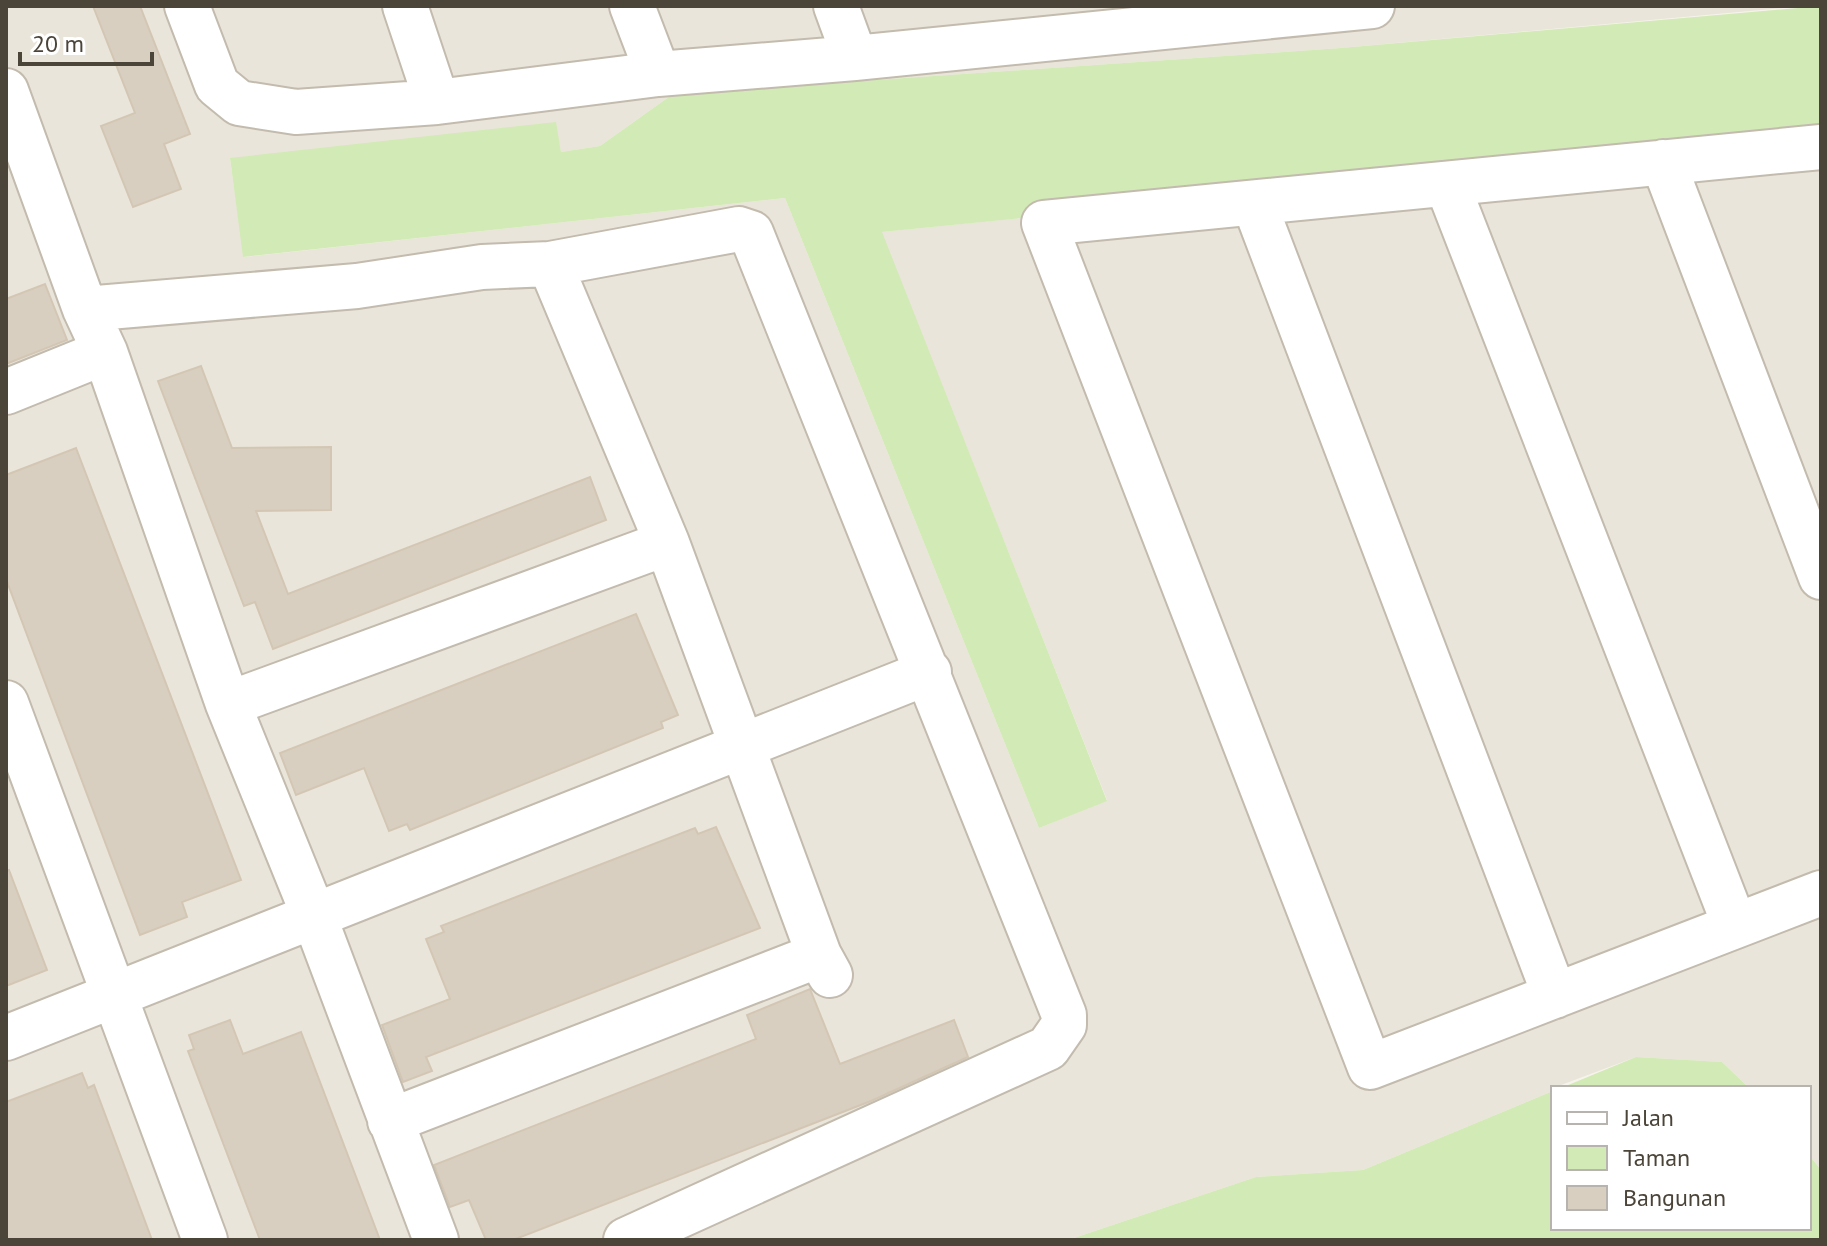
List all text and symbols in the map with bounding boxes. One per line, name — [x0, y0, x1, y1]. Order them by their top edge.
scale bar — [20, 16, 152, 66]
text: 20 m — [32, 28, 84, 59]
legend — [1551, 1086, 1811, 1230]
text: Jalan — [1622, 1102, 1674, 1133]
text: Taman — [1623, 1142, 1690, 1173]
text: Bangunan — [1623, 1182, 1726, 1213]

